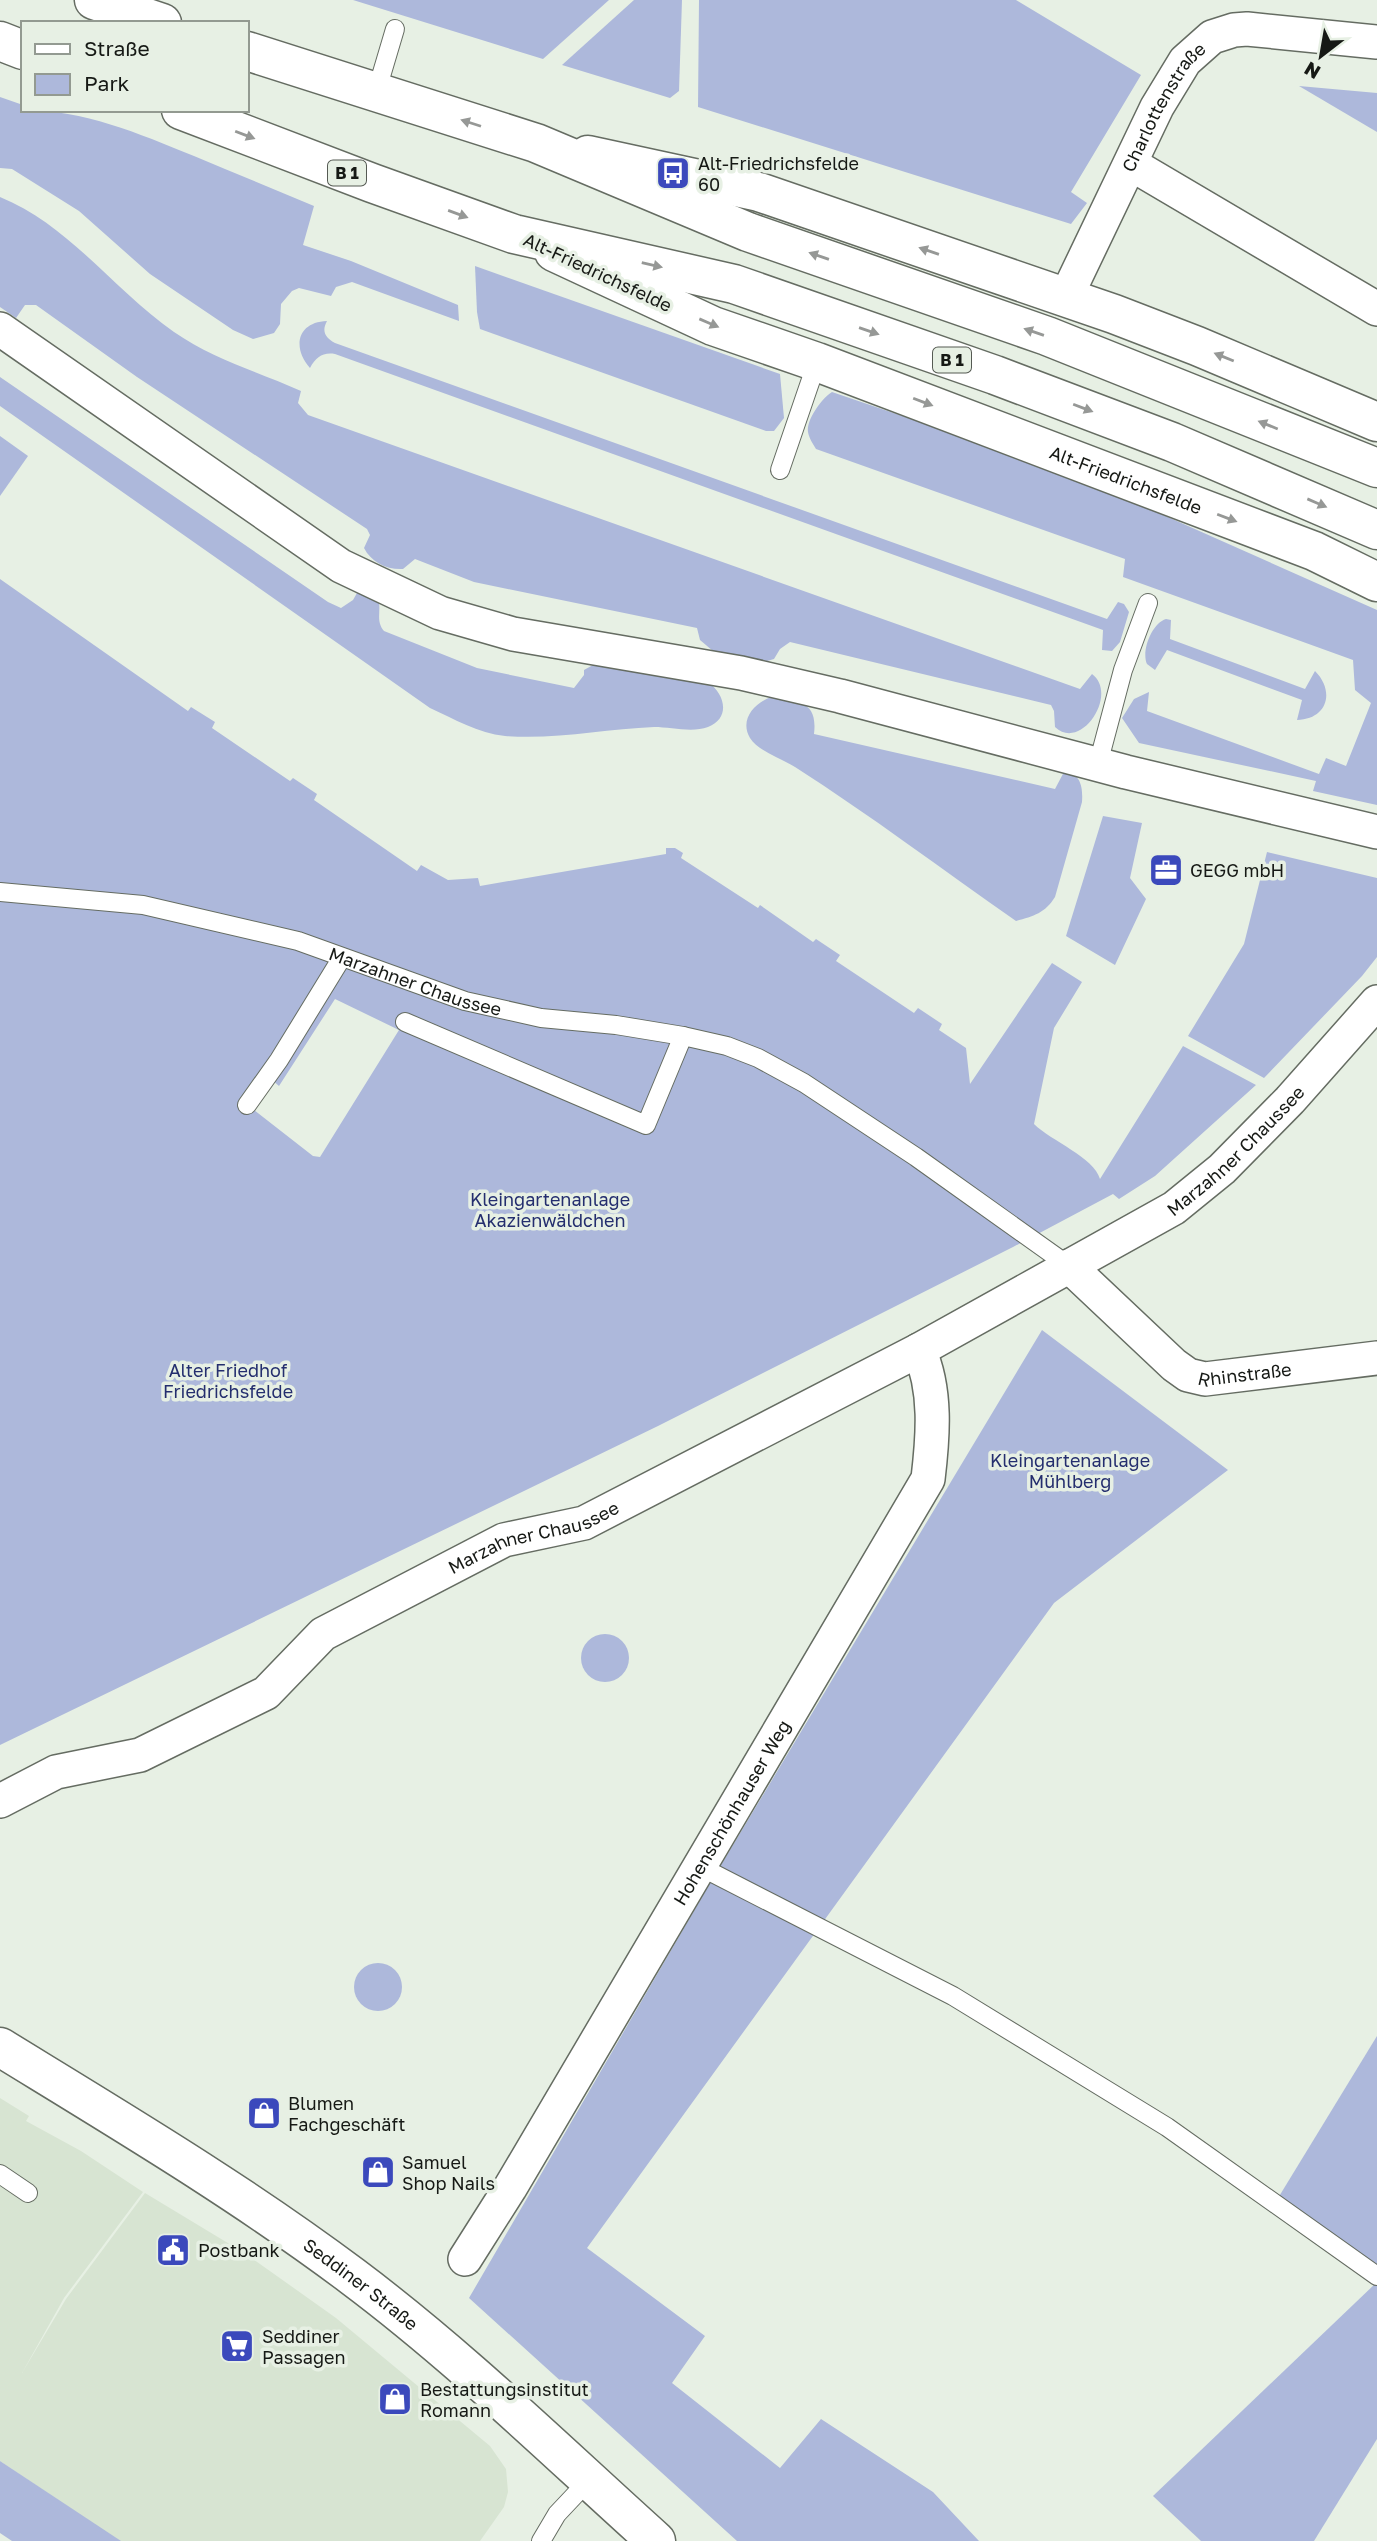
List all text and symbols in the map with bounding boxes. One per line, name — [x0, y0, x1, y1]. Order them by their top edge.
legend — [21, 21, 248, 112]
north arrow — [1286, 21, 1356, 91]
text: Straße — [84, 35, 150, 61]
street label: Charlottenstraße — [1117, 37, 1210, 175]
text: N — [1300, 57, 1324, 85]
text: Park — [84, 70, 130, 96]
one-way arrow — [460, 118, 481, 128]
one-way arrow — [234, 129, 255, 140]
place label: Alt-Friedrichsfelde 60 — [698, 152, 859, 195]
bus stop icon: Alt-Friedrichsfelde 60 — [654, 154, 692, 192]
road number: B 1 — [328, 160, 366, 186]
one-way arrow — [448, 209, 469, 220]
street label: Alt-Friedrichsfelde — [520, 228, 676, 316]
one-way arrow — [918, 245, 939, 255]
one-way arrow — [809, 250, 830, 261]
one-way arrow — [641, 260, 663, 271]
one-way arrow — [699, 318, 720, 329]
one-way arrow — [859, 326, 880, 337]
one-way arrow — [1023, 326, 1044, 337]
road number: B 1 — [933, 348, 971, 372]
one-way arrow — [1213, 351, 1234, 362]
one-way arrow — [912, 397, 933, 408]
one-way arrow — [1073, 403, 1094, 414]
one-way arrow — [1258, 419, 1279, 430]
street label: Alt-Friedrichsfelde — [1047, 441, 1205, 518]
one-way arrow — [1307, 497, 1327, 509]
one-way arrow — [1216, 513, 1237, 524]
office icon: GEGG mbH — [1147, 851, 1185, 889]
place label: GEGG mbH — [1190, 859, 1284, 881]
street label: Marzahner Chaussee — [326, 942, 504, 1020]
street label: Marzahner Chaussee — [1162, 1081, 1309, 1220]
park label: Kleingartenanlage Akazienwäldchen — [470, 1188, 630, 1231]
street label: Rhinstraße — [1196, 1358, 1293, 1391]
park label: Alter Friedhof Friedrichsfelde — [163, 1359, 293, 1402]
park label: Kleingartenanlage Mühlberg — [990, 1449, 1150, 1492]
street label: Marzahner Chaussee — [444, 1496, 622, 1578]
street label: Hohenschönhauser Weg — [668, 1716, 795, 1909]
place label: Blumen Fachgeschäft — [288, 2092, 405, 2135]
shop icon: Blumen Fachgeschäft — [245, 2094, 283, 2132]
place label: Samuel Shop Nails — [402, 2151, 495, 2194]
shop icon: Samuel Shop Nails — [359, 2153, 397, 2191]
public building icon: Postbank — [154, 2231, 192, 2269]
street label: Seddiner Straße — [299, 2233, 423, 2335]
place label: Postbank — [198, 2239, 280, 2261]
place label: Seddiner Passagen — [262, 2325, 346, 2368]
supermarket icon: Seddiner Passagen — [218, 2327, 256, 2365]
place label: Bestattungsinstitut Romann — [420, 2378, 589, 2421]
shop icon: Bestattungsinstitut Romann — [376, 2380, 414, 2418]

